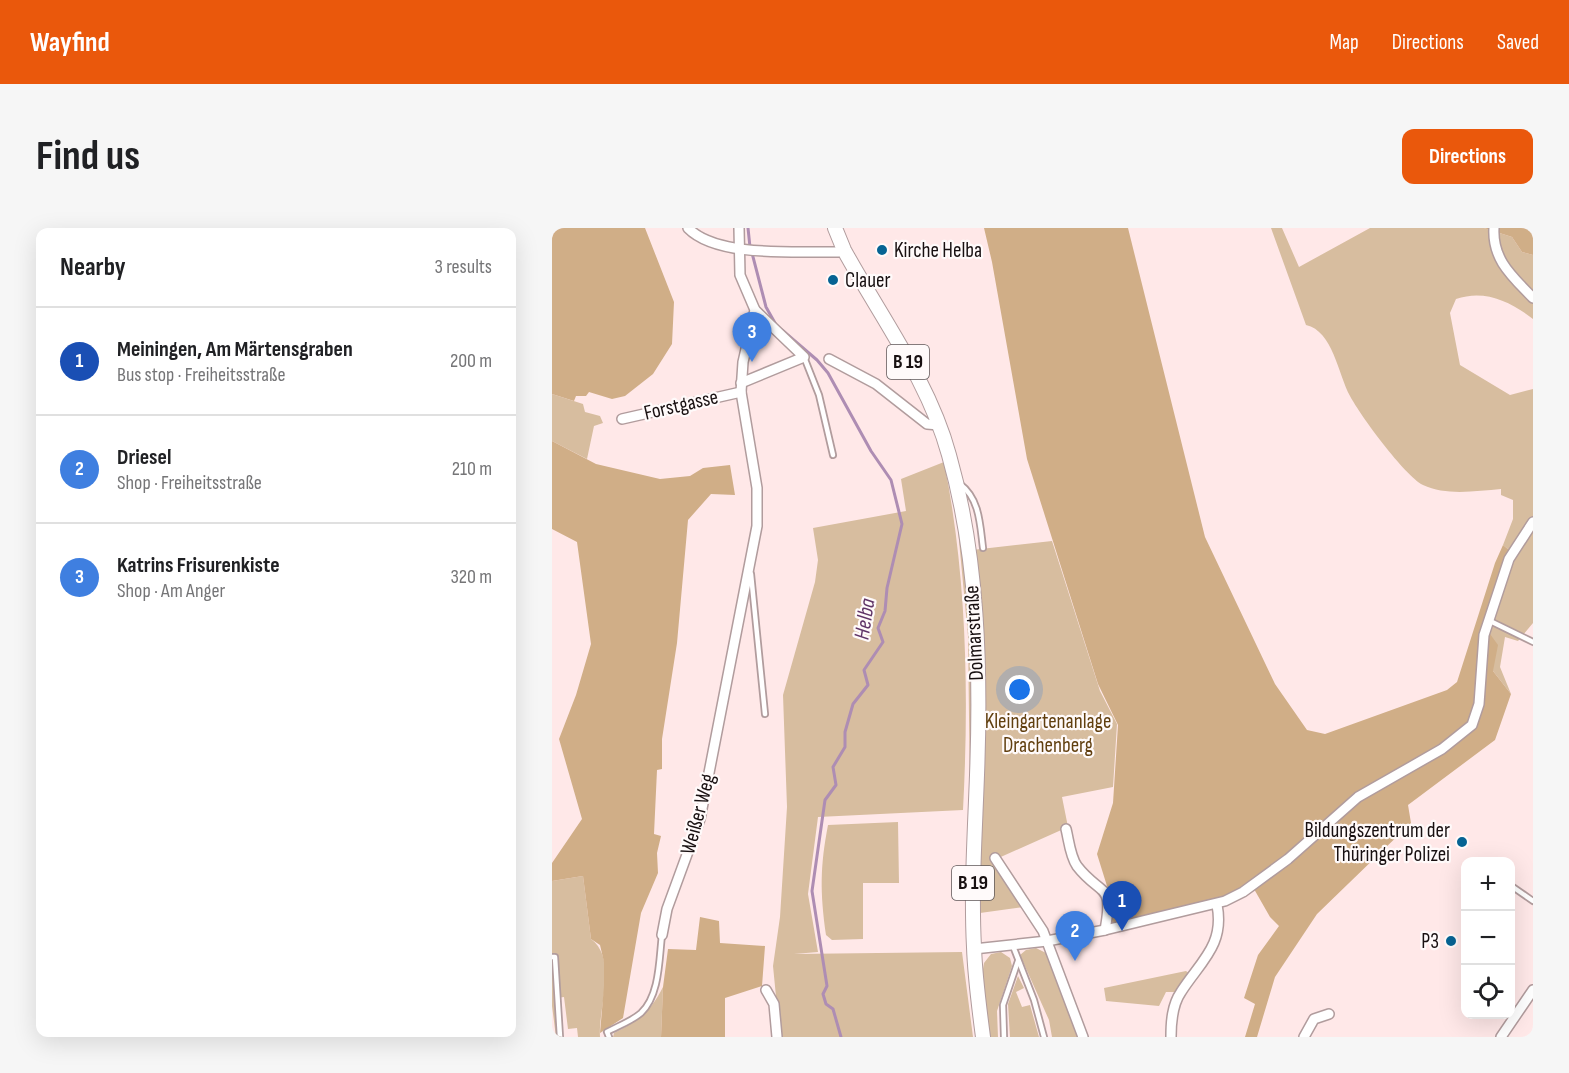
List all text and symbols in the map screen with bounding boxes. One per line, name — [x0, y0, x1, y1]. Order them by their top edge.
text: Wayfind — [30, 26, 110, 59]
text: Map — [1329, 30, 1359, 55]
text: Directions — [1392, 30, 1464, 55]
text: Saved — [1497, 30, 1539, 55]
button: Directions — [1402, 129, 1533, 184]
text: Find us — [36, 131, 140, 182]
place label: Kirche Helba — [894, 238, 982, 263]
marker: Kirche Helba — [875, 243, 889, 257]
text: Nearby — [60, 252, 126, 283]
text: 3 results — [435, 255, 492, 279]
place label: Clauer — [845, 268, 890, 293]
marker: Clauer — [826, 273, 840, 287]
pin: 3 — [732, 312, 772, 362]
text: Meiningen, Am Märtensgraben — [117, 336, 353, 363]
road number: B 19 — [887, 345, 929, 379]
text: 1 — [76, 349, 83, 373]
text: 200 m — [450, 349, 492, 373]
text: Bus stop · Freiheitsstraße — [117, 363, 285, 387]
street label: Forstgasse — [641, 384, 721, 426]
text: Driesel — [117, 444, 171, 471]
text: 2 — [75, 457, 84, 481]
text: 210 m — [452, 457, 492, 481]
text: Shop · Freiheitsstraße — [117, 471, 262, 495]
text: Katrins Frisurenkiste — [117, 552, 280, 579]
text: 3 — [75, 565, 84, 589]
text: 320 m — [450, 565, 492, 589]
text: Shop · Am Anger — [117, 579, 225, 603]
street label: Dolmarstraße — [959, 585, 989, 681]
water label: Helba — [848, 596, 882, 642]
your location — [1005, 675, 1034, 704]
park label: Kleingartenanlage Drachenberg — [985, 709, 1111, 758]
street label: Weißer Weg — [675, 771, 721, 857]
place label: Bildungszentrum der Thüringer Polizei — [1305, 818, 1450, 867]
marker: Bildungszentrum der Thüringer Polizei — [1455, 835, 1469, 849]
map controls — [1461, 857, 1515, 1019]
button: + — [1461, 857, 1515, 911]
road number: B 19 — [952, 866, 994, 900]
pin: 1 — [1102, 882, 1142, 931]
button: − — [1461, 911, 1515, 965]
pin: 2 — [1056, 912, 1094, 961]
place label: P3 — [1421, 929, 1439, 954]
marker: P3 — [1444, 934, 1458, 948]
button: locate — [1461, 965, 1515, 1019]

